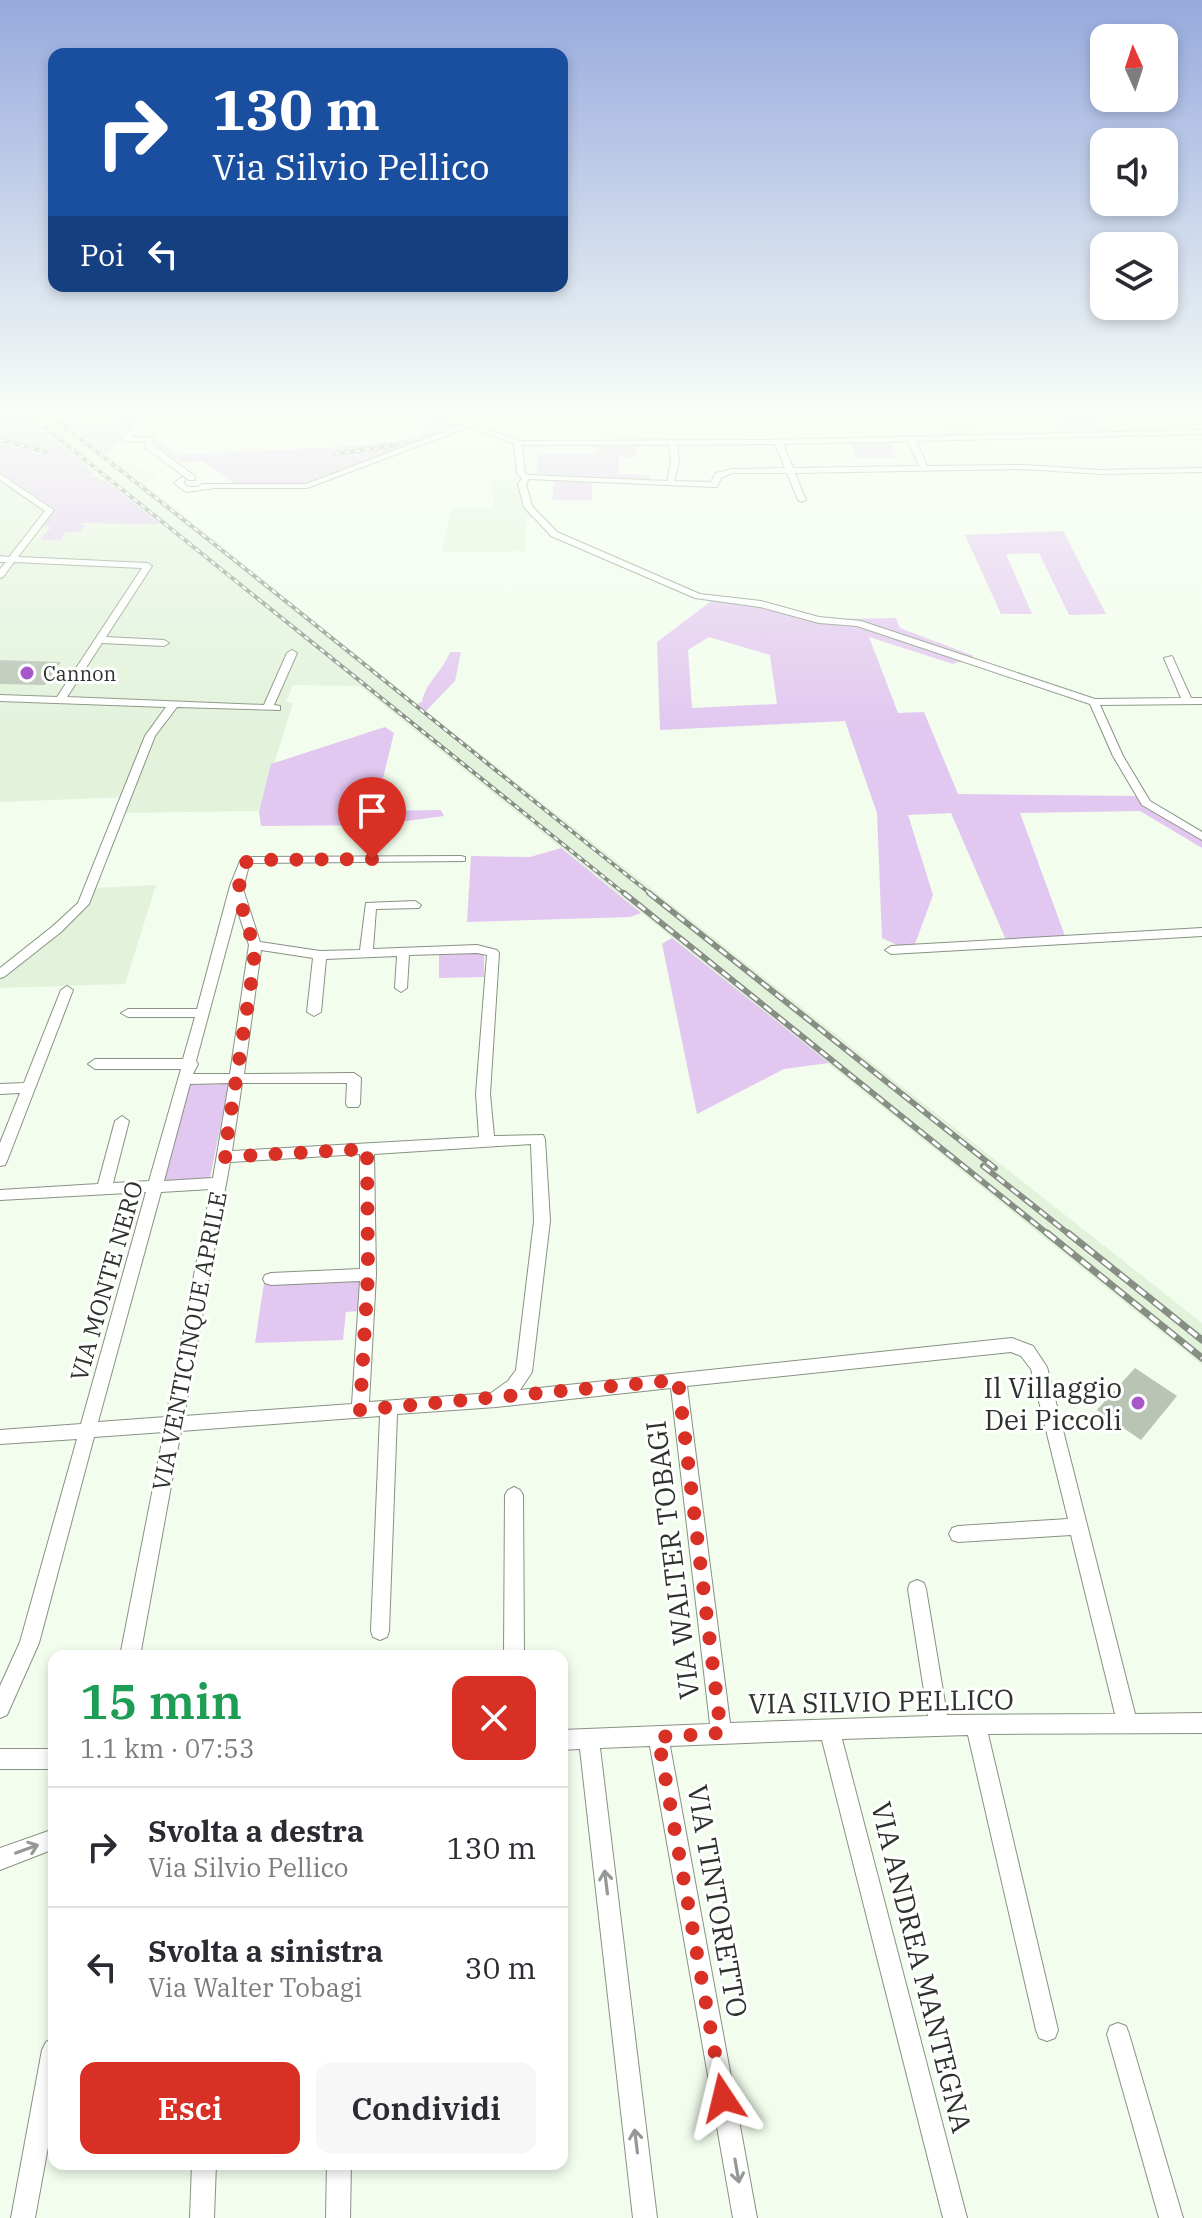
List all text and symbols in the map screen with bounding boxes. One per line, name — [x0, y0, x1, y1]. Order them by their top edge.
north arrow — [1090, 24, 1178, 112]
map controls — [1090, 24, 1178, 320]
text: 130 m — [212, 73, 380, 145]
icon: right — [80, 80, 184, 184]
button: sound — [1090, 128, 1178, 216]
text: Via Silvio Pellico — [212, 143, 490, 190]
icon: left — [141, 232, 185, 276]
button: layers — [1090, 232, 1178, 320]
text: Poi — [80, 235, 125, 274]
place label: Cannon — [43, 660, 117, 687]
marker: Cannon — [18, 664, 36, 682]
pin — [338, 777, 406, 859]
icon: arrive — [350, 789, 394, 833]
street label: VIA MONTE NERO — [62, 1177, 150, 1385]
street label: VIA VENTICINQUE APRILE — [144, 1189, 234, 1493]
place label: Il Villaggio Dei Piccoli — [984, 1369, 1122, 1438]
marker: Il Villaggio Dei Piccoli — [1129, 1394, 1147, 1412]
street label: VIA WALTER TOBAGI — [637, 1419, 707, 1701]
text: 15 min — [80, 1670, 242, 1732]
button: close — [452, 1676, 536, 1760]
street label: VIA SILVIO PELLICO — [748, 1680, 1014, 1722]
text: 1.1 km · 07:53 — [80, 1731, 255, 1765]
street label: VIA TINTORETTO — [679, 1782, 757, 2020]
street label: VIA ANDREA MANTEGNA — [863, 1798, 981, 2136]
text: Svolta a destra — [148, 1811, 364, 1850]
icon: right — [80, 1825, 124, 1869]
text: 130 m — [446, 1828, 536, 1867]
one-way arrow — [14, 1841, 39, 1855]
text: Via Silvio Pellico — [148, 1850, 349, 1884]
one-way arrow — [598, 1870, 613, 1895]
text: Svolta a sinistra — [148, 1931, 383, 1970]
icon: left — [80, 1945, 124, 1989]
text: 30 m — [464, 1948, 536, 1987]
text: Via Walter Tobagi — [148, 1970, 362, 2004]
position arrow — [681, 2056, 765, 2140]
button: Esci — [80, 2062, 300, 2154]
button: Condividi — [316, 2062, 536, 2154]
one-way arrow — [629, 2128, 644, 2154]
one-way arrow — [730, 2158, 745, 2184]

